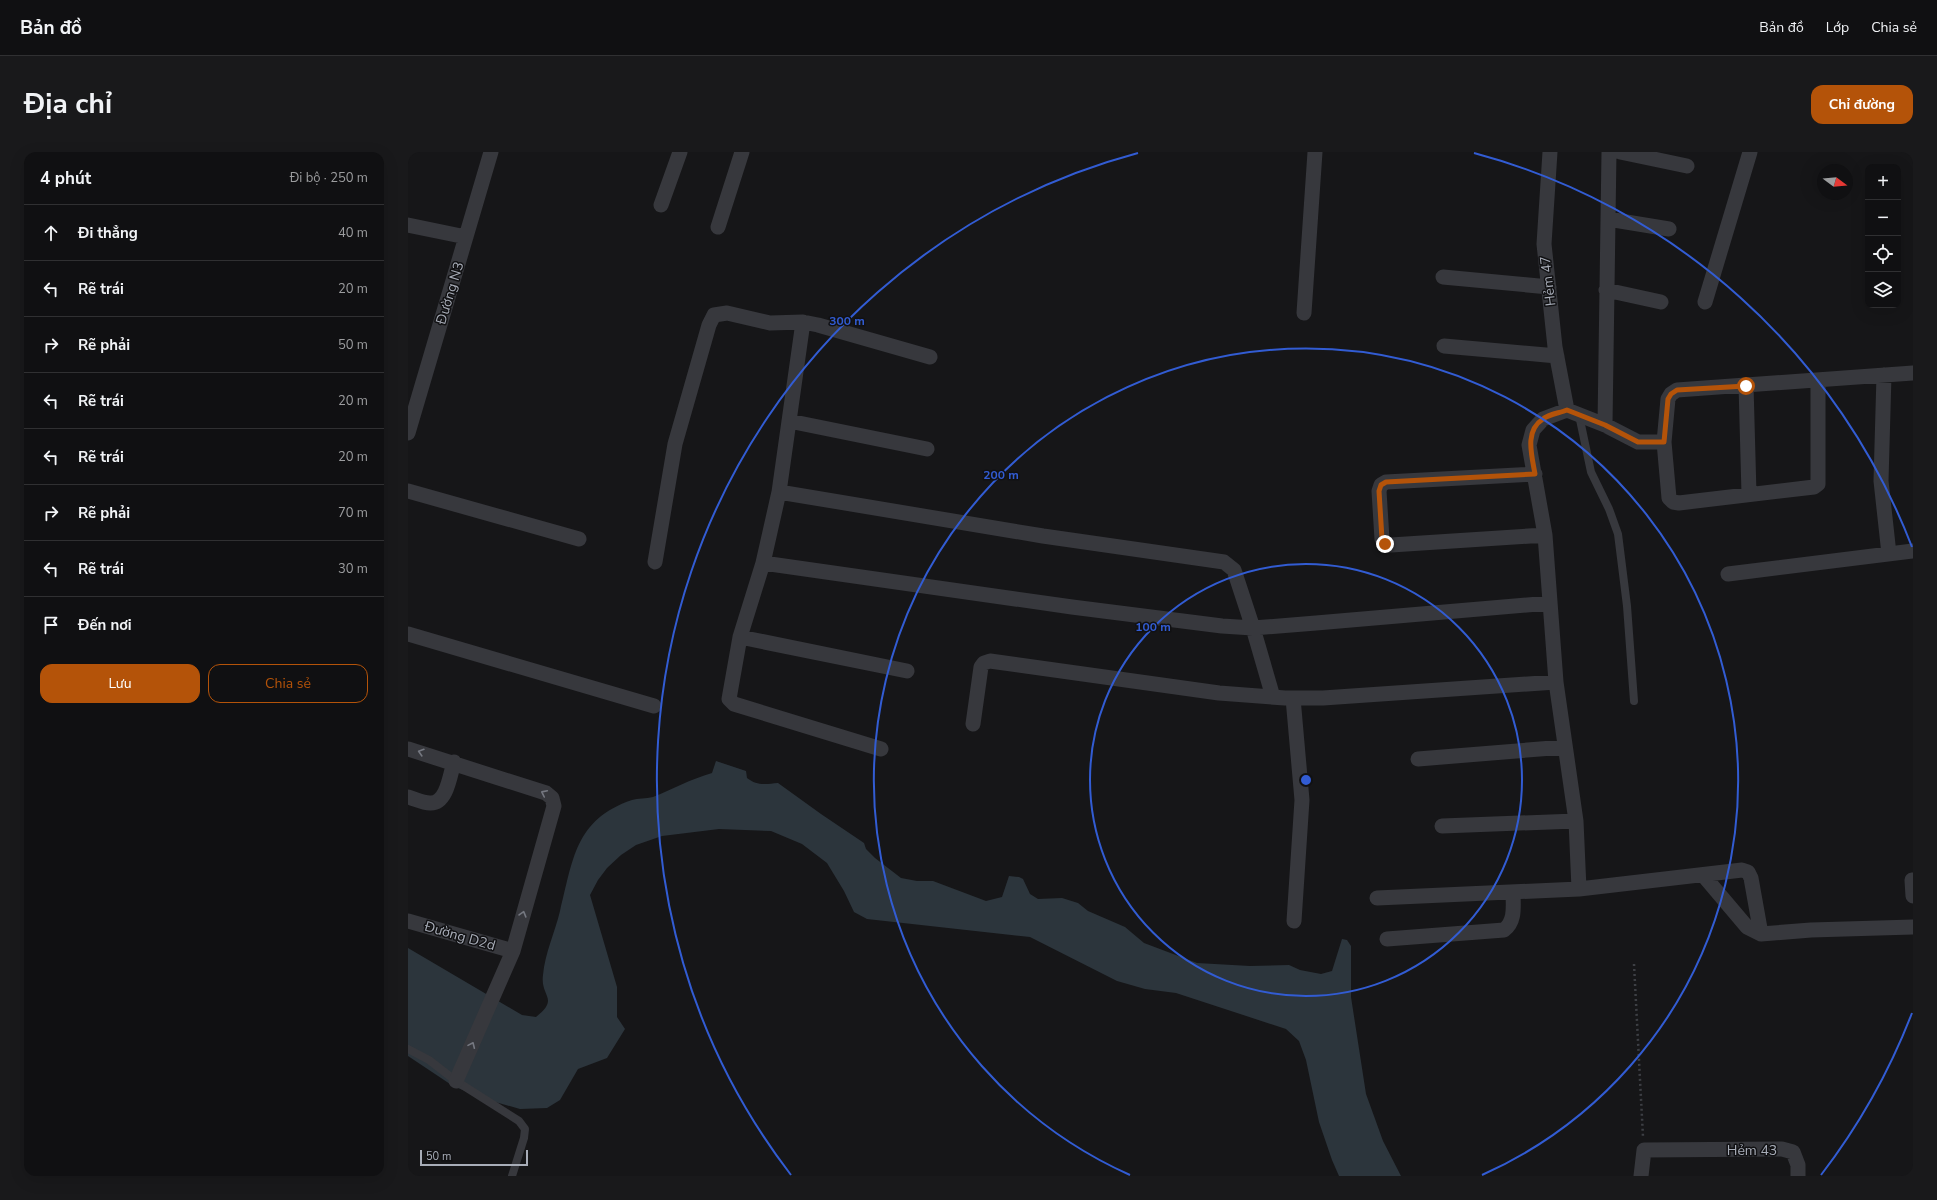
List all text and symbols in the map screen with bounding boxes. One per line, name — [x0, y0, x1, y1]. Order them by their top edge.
text: Bản đồ — [20, 15, 82, 41]
text: Bản đồ — [1759, 18, 1804, 37]
text: Lớp — [1826, 18, 1849, 37]
text: Chia sẻ — [1871, 18, 1917, 37]
text: Địa chỉ — [24, 85, 112, 123]
button: Chỉ đường — [1811, 85, 1913, 124]
north arrow — [1817, 164, 1853, 200]
map controls — [1865, 164, 1901, 308]
button: + — [1865, 164, 1901, 200]
text: 4 phút — [40, 167, 91, 190]
text: Đi bộ · 250 m — [290, 169, 368, 187]
button: − — [1865, 200, 1901, 236]
icon: ahead — [40, 222, 62, 244]
text: Đi thẳng — [78, 223, 138, 243]
text: 40 m — [338, 224, 368, 242]
button: locate — [1865, 236, 1901, 272]
street label: Hẻm 47 — [1535, 255, 1561, 307]
street label: Đường N3 — [431, 259, 469, 328]
button: layers — [1865, 272, 1901, 308]
icon: left — [40, 278, 62, 300]
text: Rẽ trái — [78, 279, 124, 299]
text: 20 m — [338, 280, 368, 298]
text: 300 m — [829, 313, 865, 329]
icon: right — [40, 334, 62, 356]
text: Rẽ phải — [78, 335, 130, 355]
text: 50 m — [338, 336, 368, 354]
route start — [1737, 377, 1755, 395]
icon: left — [40, 390, 62, 412]
text: Rẽ trái — [78, 391, 124, 411]
text: 20 m — [338, 392, 368, 410]
icon: left — [40, 446, 62, 468]
text: Rẽ trái — [78, 447, 124, 467]
text: 20 m — [338, 448, 368, 466]
text: 200 m — [983, 467, 1019, 483]
icon: right — [40, 502, 62, 524]
text: Rẽ phải — [78, 503, 130, 523]
text: 70 m — [338, 504, 368, 522]
route end — [1376, 535, 1394, 553]
icon: left — [40, 558, 62, 580]
text: Rẽ trái — [78, 559, 124, 579]
text: 30 m — [338, 560, 368, 578]
icon: arrive — [40, 614, 62, 636]
text: Đến nơi — [78, 615, 132, 635]
text: 100 m — [1135, 619, 1171, 635]
button: Lưu — [40, 664, 200, 703]
button: Chia sẻ — [208, 664, 368, 703]
one-way arrow — [417, 748, 424, 757]
centre of rings — [1299, 773, 1313, 787]
one-way arrow — [541, 790, 548, 798]
one-way arrow — [518, 911, 527, 918]
street label: Đường D2d — [421, 917, 498, 955]
one-way arrow — [467, 1041, 475, 1049]
street label: Hẻm 43 — [1727, 1141, 1777, 1160]
scale bar — [420, 1148, 528, 1167]
text: 50 m — [426, 1149, 451, 1164]

